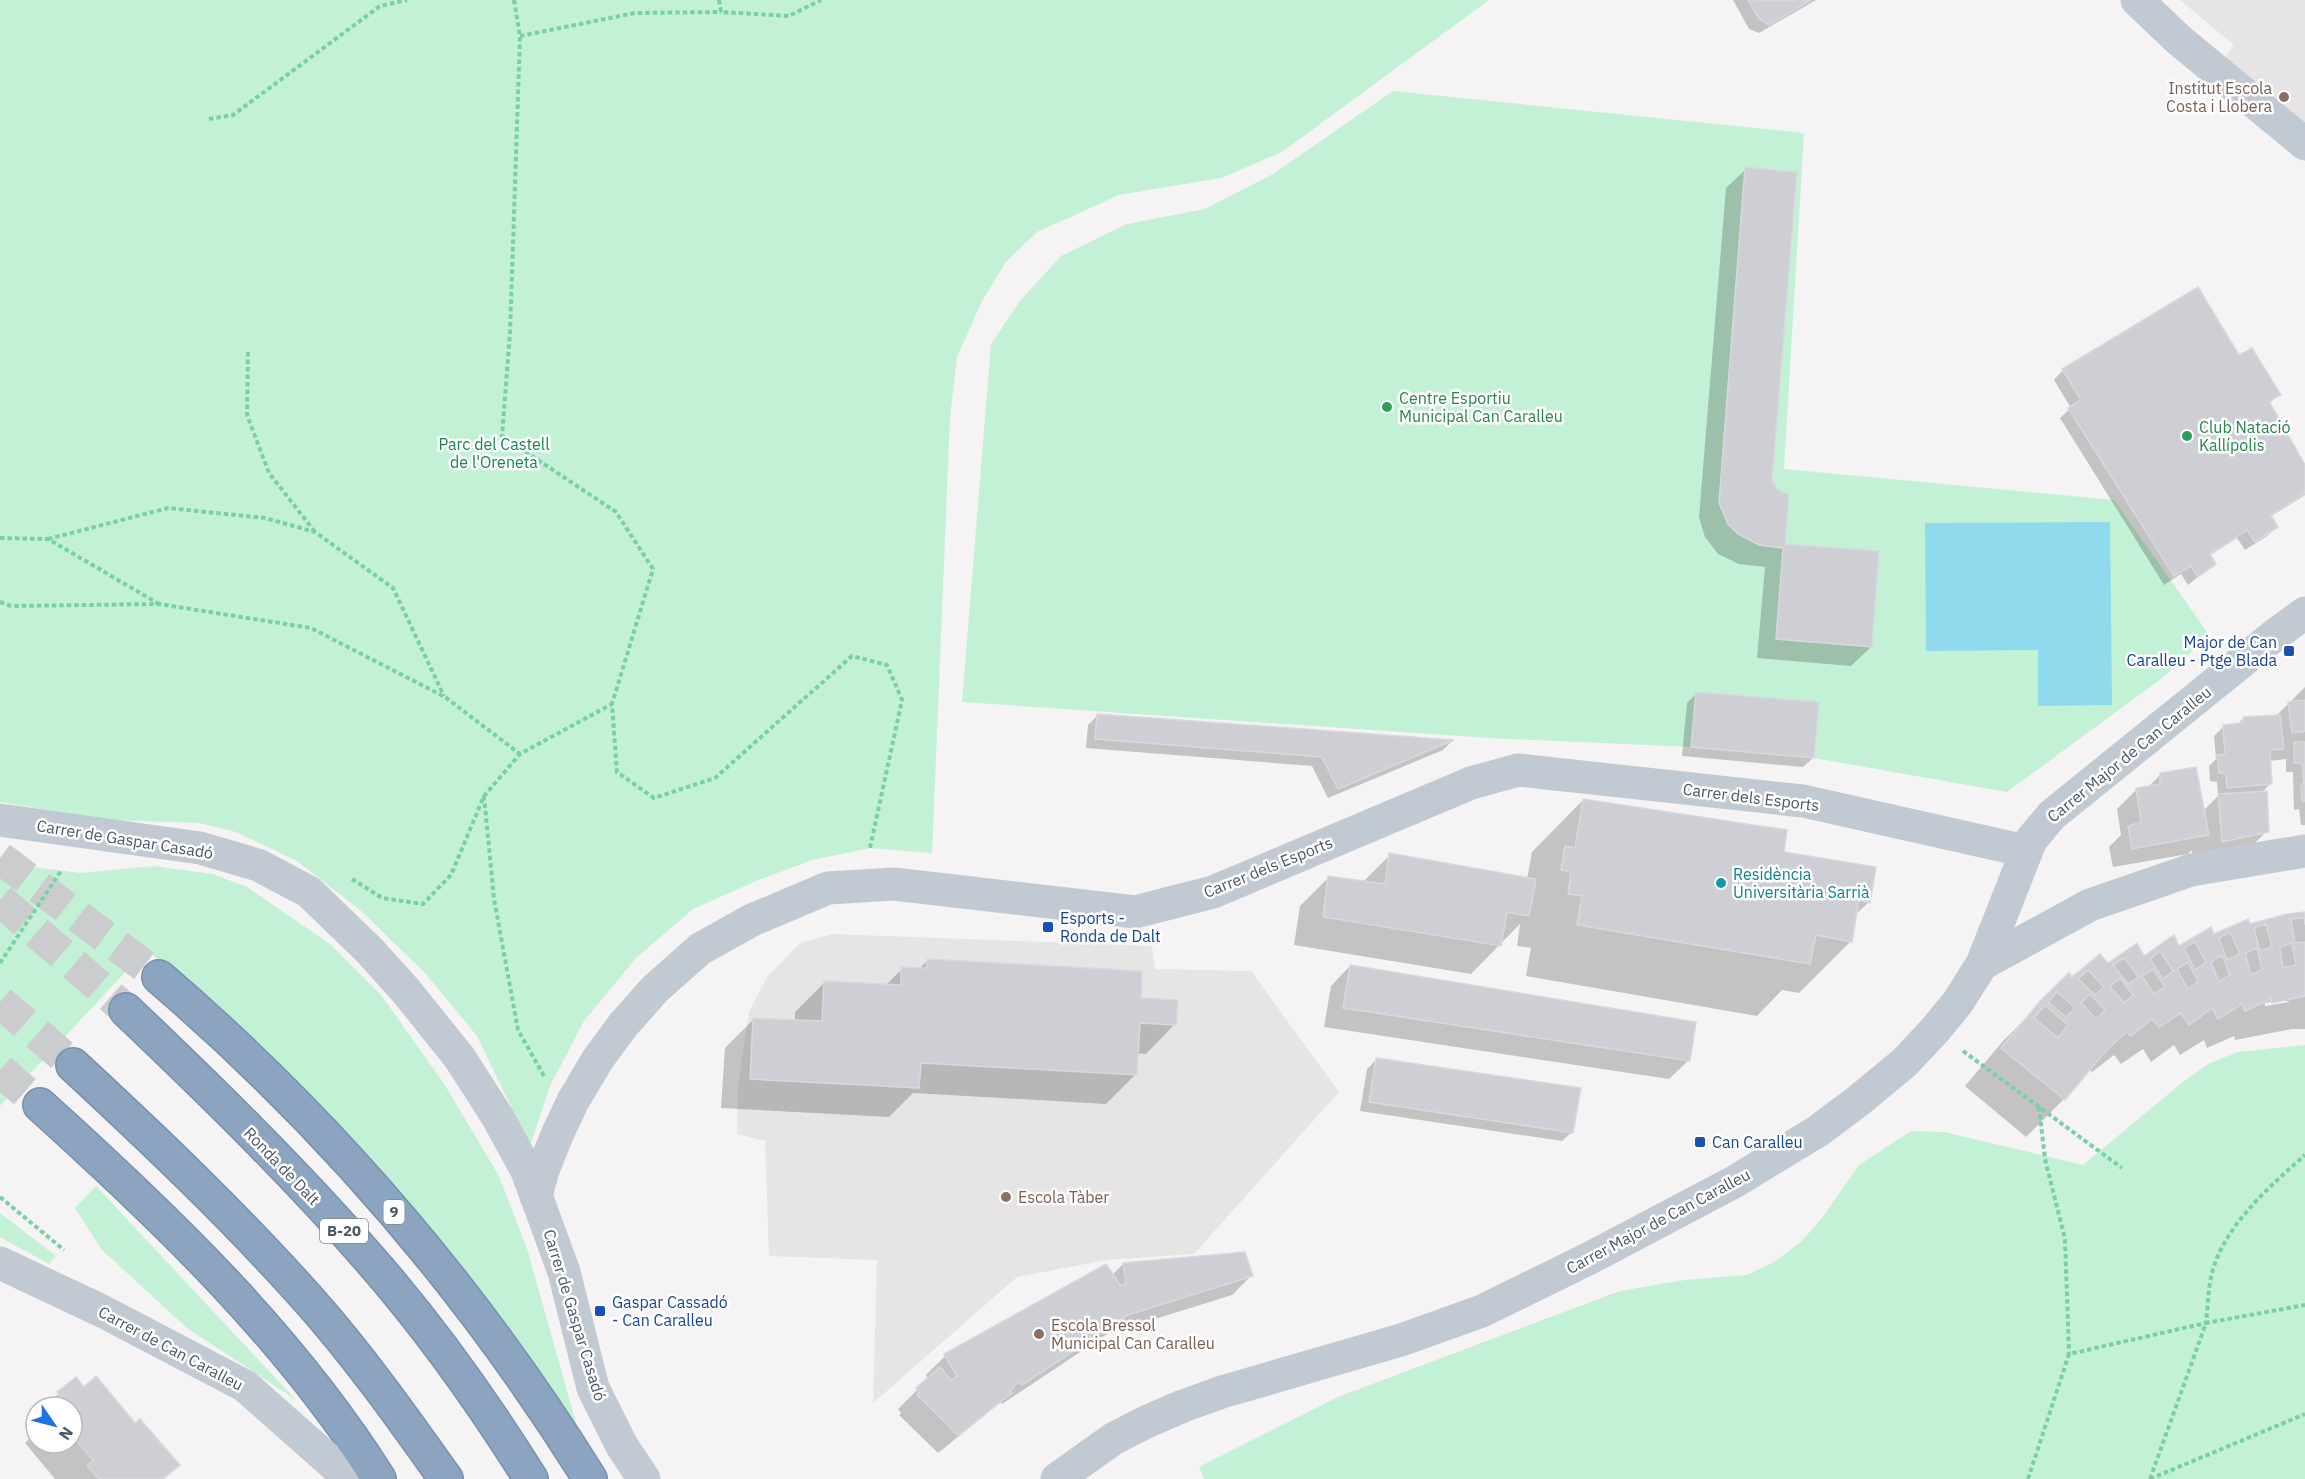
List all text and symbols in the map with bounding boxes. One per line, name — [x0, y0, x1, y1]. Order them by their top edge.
place label: Institut Escola Costa i Llobera — [2166, 78, 2272, 116]
marker: Institut Escola Costa i Llobera — [2277, 90, 2291, 104]
place label: Centre Esportiu Municipal Can Caralleu — [1399, 388, 1563, 426]
marker: Centre Esportiu Municipal Can Caralleu — [1380, 400, 1394, 414]
place label: Club Natació Kallípolis — [2199, 417, 2290, 455]
marker: Club Natació Kallípolis — [2180, 429, 2194, 443]
park label: Parc del Castell de l'Oreneta — [438, 434, 550, 472]
place label: Major de Can Caralleu - Ptge Blada — [2127, 632, 2277, 670]
marker: Major de Can Caralleu - Ptge Blada — [2282, 644, 2296, 658]
street label: Carrer Major de Can Caralleu — [2043, 682, 2215, 826]
street label: Carrer dels Esports — [1682, 779, 1820, 815]
street label: Carrer de Gaspar Casadó — [35, 815, 215, 863]
street label: Carrer dels Esports — [1201, 832, 1335, 902]
place label: Residència Universitària Sarrià — [1733, 864, 1870, 902]
marker: Residència Universitària Sarrià — [1714, 876, 1728, 890]
place label: Esports - Ronda de Dalt — [1060, 908, 1161, 946]
marker: Esports - Ronda de Dalt — [1041, 920, 1055, 934]
street label: Ronda de Dalt — [240, 1123, 324, 1209]
place label: Can Caralleu — [1712, 1132, 1803, 1152]
marker: Can Caralleu — [1693, 1135, 1707, 1149]
street label: Carrer Major de Can Caralleu — [1563, 1164, 1753, 1278]
place label: Escola Tàber — [1018, 1187, 1109, 1207]
marker: Escola Tàber — [999, 1190, 1013, 1204]
road number: 9 — [384, 1200, 404, 1224]
road number: B-20 — [320, 1219, 368, 1243]
street label: Carrer de Gaspar Casadó — [539, 1227, 611, 1403]
place label: Gaspar Cassadó - Can Caralleu — [612, 1292, 728, 1330]
street label: Carrer de Can Caralleu — [95, 1301, 247, 1395]
marker: Gaspar Cassadó - Can Caralleu — [593, 1304, 607, 1318]
place label: Escola Bressol Municipal Can Caralleu — [1051, 1315, 1215, 1353]
marker: Escola Bressol Municipal Can Caralleu — [1032, 1327, 1046, 1341]
north arrow — [24, 1395, 84, 1455]
text: N — [55, 1423, 78, 1444]

